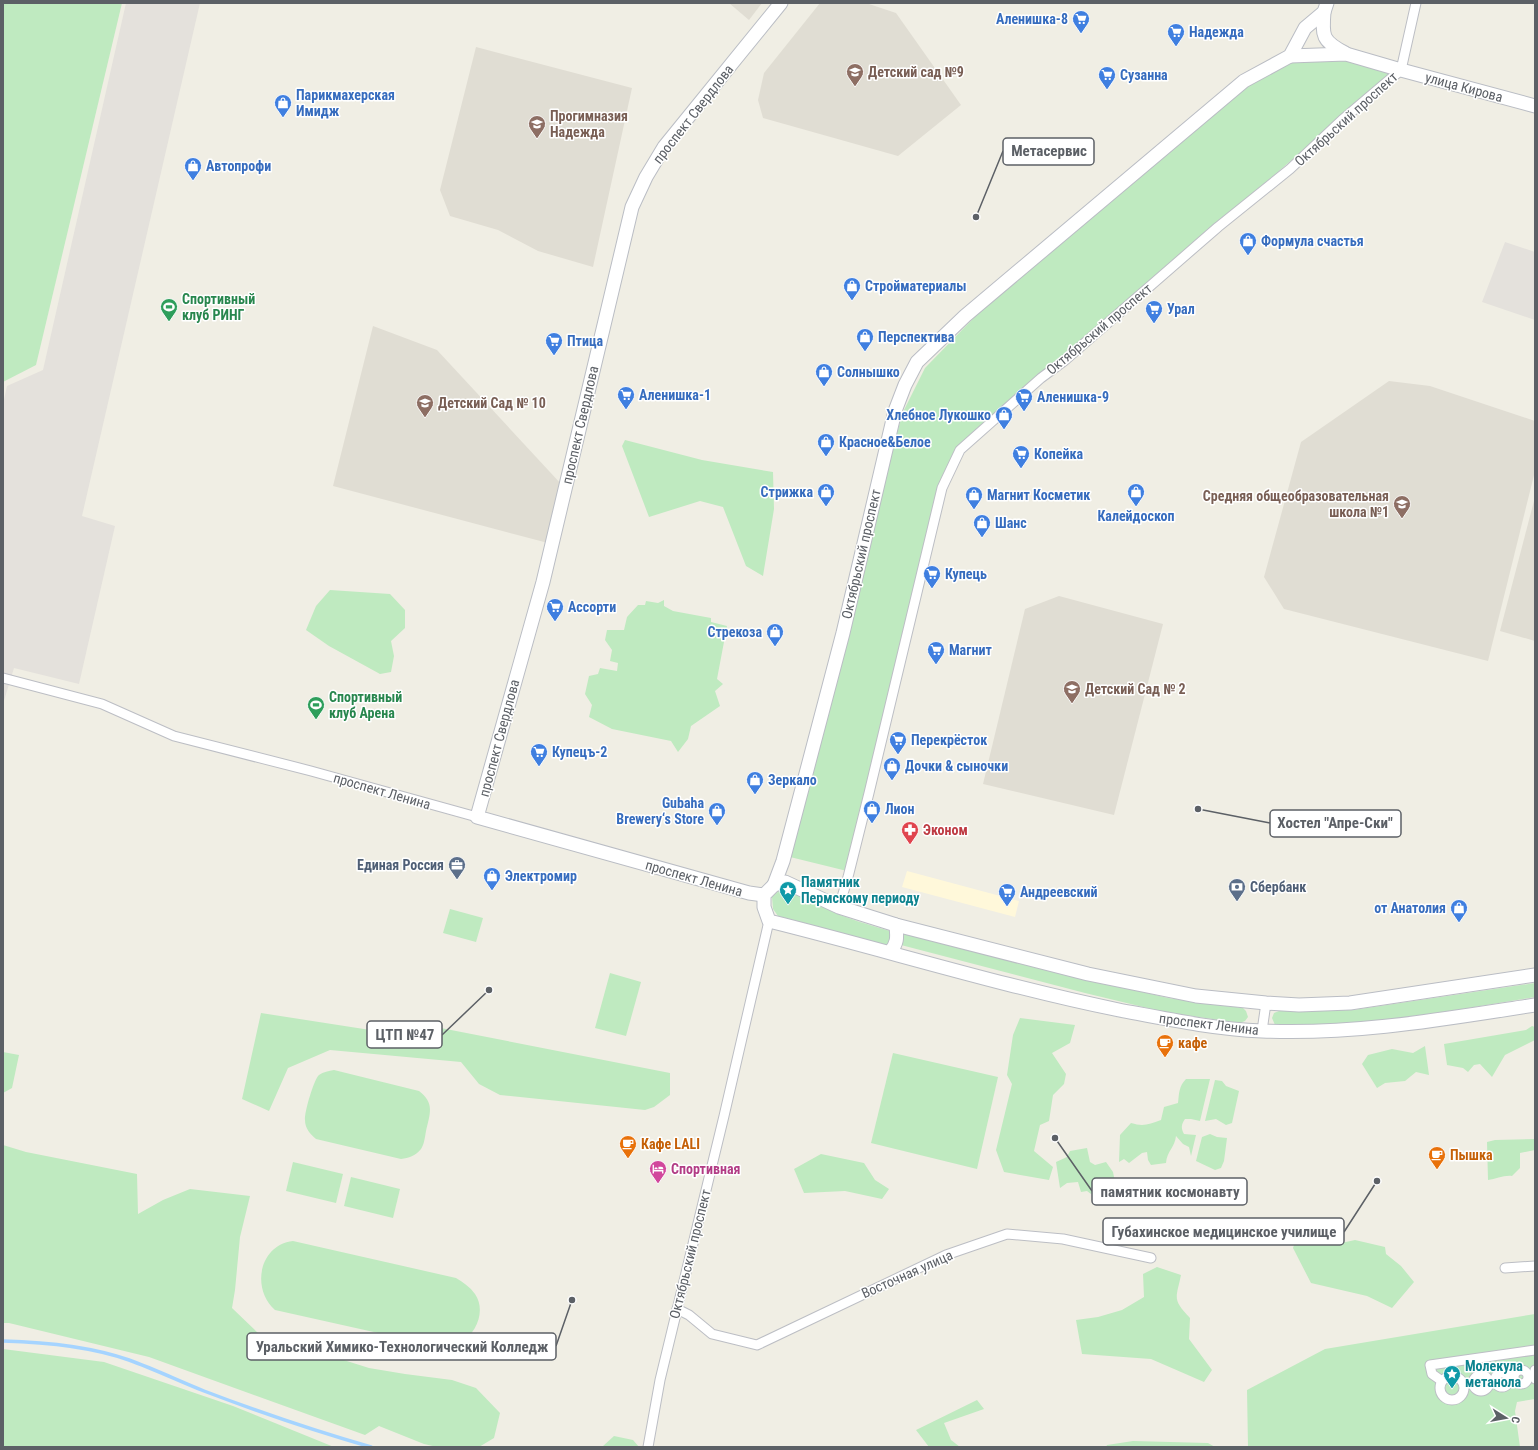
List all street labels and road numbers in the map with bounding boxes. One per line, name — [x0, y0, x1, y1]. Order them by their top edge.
street label: проспект Свердлова — [649, 61, 737, 167]
street label: Октябрьский проспект — [1291, 69, 1401, 169]
street label: улица Кирова — [1423, 69, 1505, 105]
street label: Октябрьский проспект — [1043, 280, 1155, 378]
street label: проспект Свердлова — [559, 364, 601, 486]
street label: Октябрьский проспект — [838, 488, 884, 620]
street label: проспект Свердлова — [476, 678, 522, 798]
street label: проспект Ленина — [332, 769, 432, 813]
street label: проспект Ленина — [644, 856, 744, 900]
street label: проспект Ленина — [1158, 1010, 1260, 1038]
street label: Октябрьский проспект — [666, 1188, 714, 1320]
street label: Восточная улица — [859, 1247, 955, 1301]

